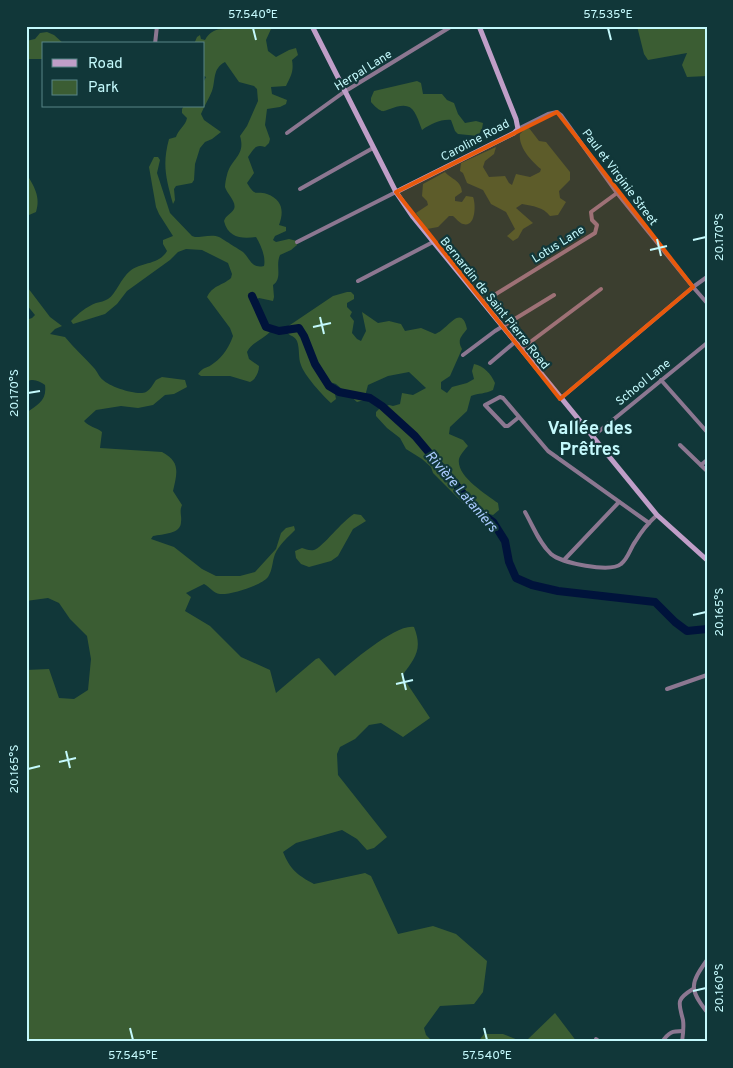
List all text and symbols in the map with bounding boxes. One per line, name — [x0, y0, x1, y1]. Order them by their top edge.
text: 57.540°E — [228, 7, 278, 23]
text: 57.535°E — [583, 7, 633, 23]
legend — [42, 42, 205, 108]
street label: Herpal Lane — [332, 47, 396, 95]
text: Road — [88, 55, 123, 74]
text: Park — [88, 79, 119, 98]
street label: Caroline Road — [438, 116, 513, 166]
street label: Paul et Virginie Street — [578, 126, 661, 229]
text: 20.170°S — [712, 213, 728, 261]
street label: Lotus Lane — [529, 222, 588, 267]
street label: Bernardin de Saint Pierre Road — [436, 234, 553, 373]
street label: School Lane — [613, 356, 674, 410]
text: 20.170°S — [7, 369, 23, 417]
district label: Vallée des Prêtres — [547, 418, 633, 462]
water label: Rivière Lataniers — [421, 448, 501, 536]
text: 20.165°S — [712, 588, 728, 636]
text: 20.165°S — [7, 745, 23, 793]
text: 20.160°S — [712, 963, 728, 1013]
text: 57.545°E — [108, 1048, 158, 1064]
text: 57.540°E — [462, 1048, 512, 1064]

